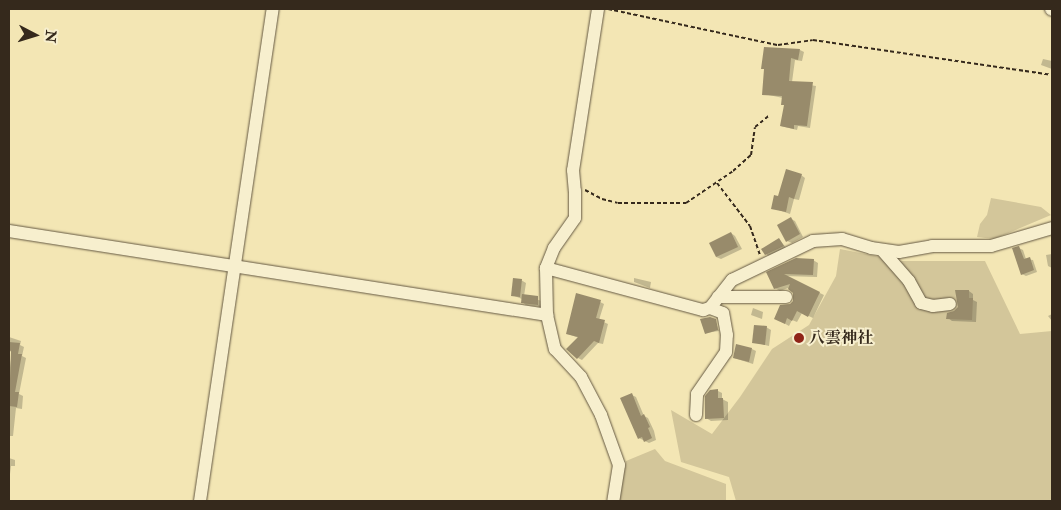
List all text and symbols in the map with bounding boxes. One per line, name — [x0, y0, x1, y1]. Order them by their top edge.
north arrow — [10, 10, 60, 60]
text: N — [41, 29, 59, 43]
place label: 八雲神社 — [809, 328, 873, 348]
marker: 八雲神社 — [793, 332, 805, 344]

